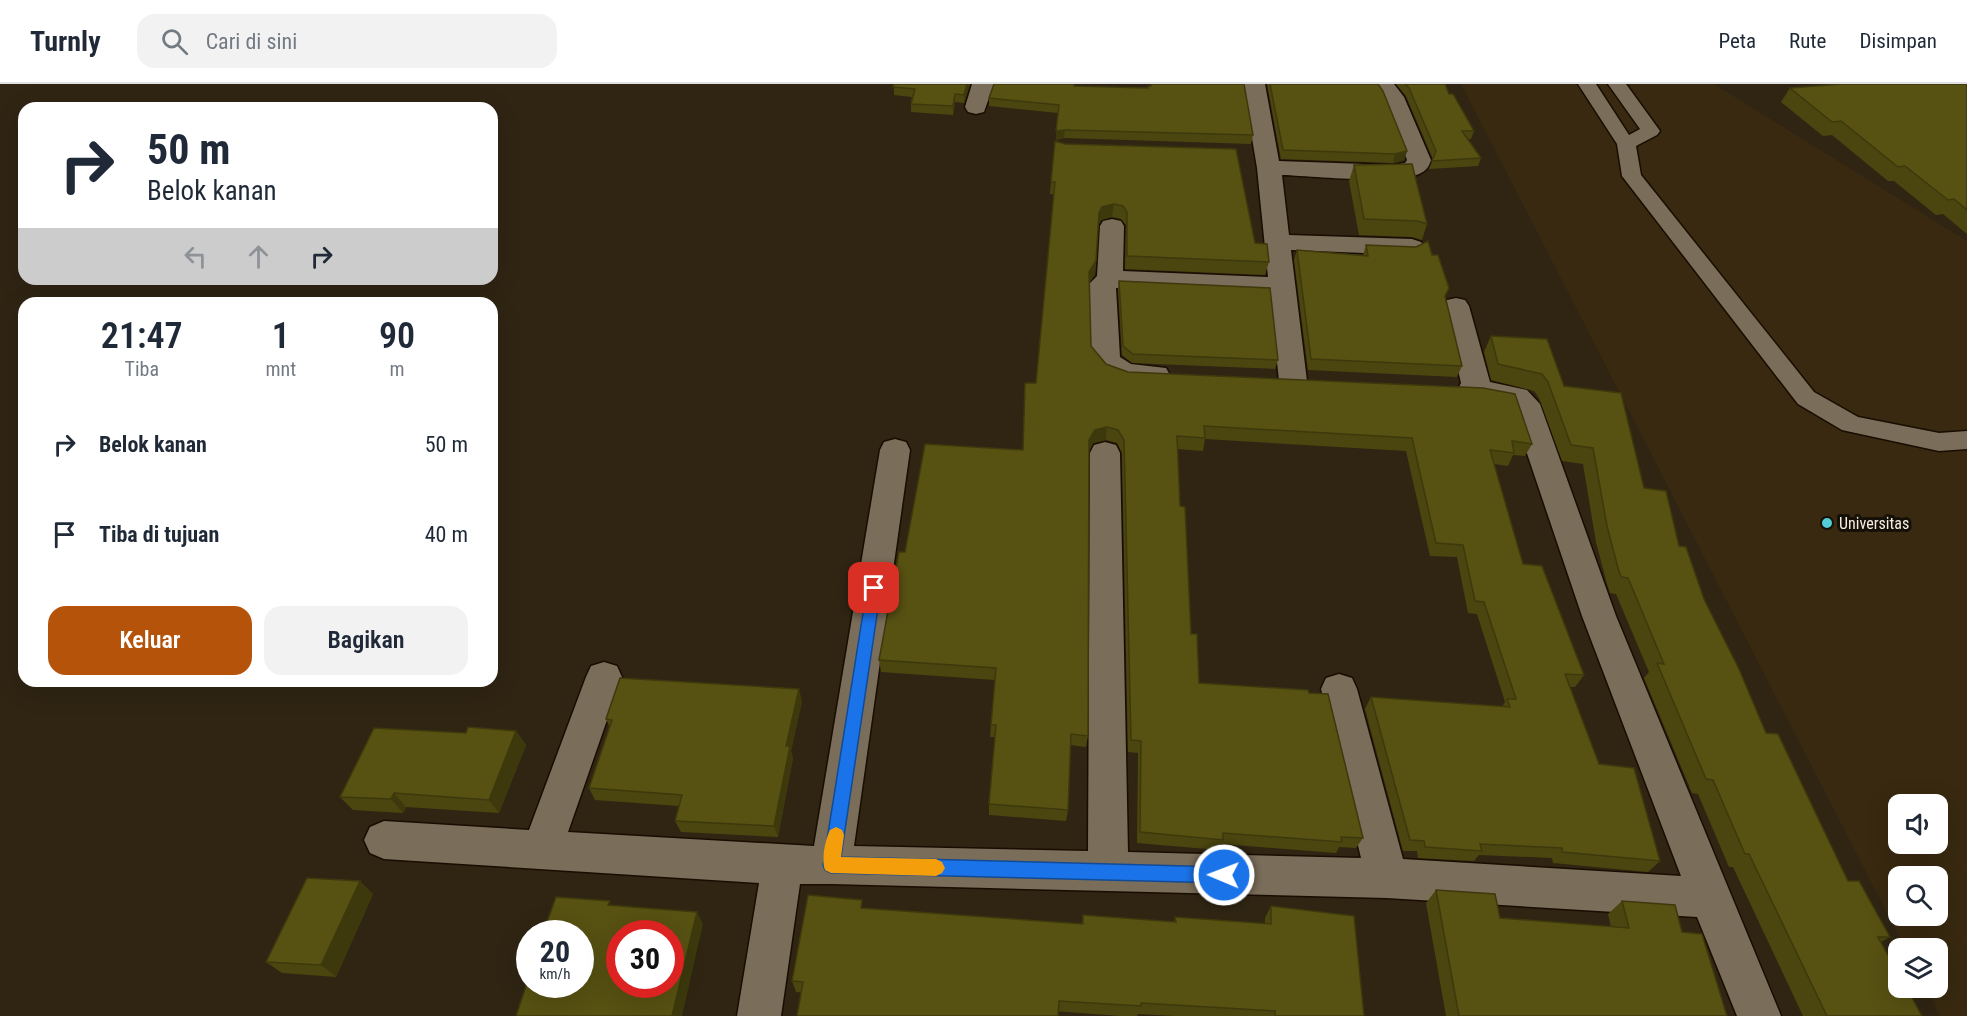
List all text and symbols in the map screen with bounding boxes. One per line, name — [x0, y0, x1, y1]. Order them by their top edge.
search box — [137, 14, 557, 68]
text: Turnly — [30, 25, 101, 58]
icon: search — [158, 25, 191, 58]
text: Cari di sini — [206, 29, 297, 54]
text: Peta — [1718, 29, 1756, 53]
text: Rute — [1789, 29, 1826, 53]
text: Disimpan — [1859, 29, 1937, 53]
text: 50 m — [147, 125, 230, 174]
icon: right — [48, 126, 126, 204]
text: Belok kanan — [147, 175, 277, 207]
icon: left — [179, 240, 212, 273]
icon: ahead — [242, 240, 275, 273]
icon: right — [305, 240, 338, 273]
text: 21:47 — [101, 315, 183, 357]
text: 1 — [272, 315, 290, 357]
text: 90 — [379, 315, 415, 357]
text: Tiba — [125, 357, 159, 381]
text: mnt — [266, 357, 296, 381]
text: m — [390, 357, 405, 381]
icon: right — [48, 428, 81, 461]
text: Belok kanan — [99, 432, 207, 457]
text: 50 m — [425, 432, 468, 457]
place label: Universitas — [1839, 514, 1909, 533]
marker: Universitas — [1820, 516, 1834, 530]
icon: arrive — [48, 518, 81, 551]
text: Tiba di tujuan — [99, 522, 219, 547]
text: 40 m — [425, 522, 468, 547]
pin — [848, 562, 899, 613]
icon: arrive — [857, 571, 890, 604]
button: Keluar — [48, 606, 252, 675]
button: Bagikan — [264, 606, 468, 675]
map controls — [1888, 794, 1948, 998]
button: sound — [1888, 794, 1948, 854]
position arrow — [1192, 843, 1256, 907]
button: search — [1888, 866, 1948, 926]
speed limit sign: 30 — [606, 920, 684, 998]
text: 20 — [540, 934, 570, 969]
button: layers — [1888, 938, 1948, 998]
text: km/h — [540, 965, 570, 983]

